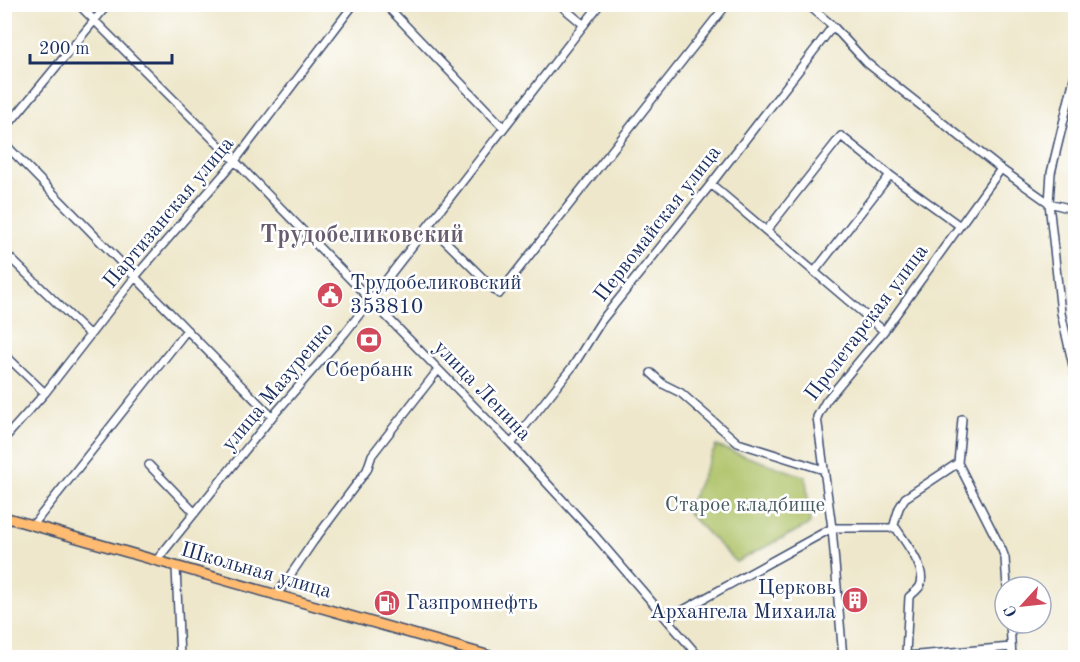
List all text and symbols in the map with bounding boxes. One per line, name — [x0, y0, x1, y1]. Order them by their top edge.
scale bar — [30, 27, 172, 65]
text: 200 m — [39, 40, 90, 58]
street label: Партизанская улица — [100, 133, 238, 293]
street label: Первомайская улица — [591, 142, 725, 306]
district label: Трудобеликовский — [260, 224, 464, 248]
street label: Пролетарская улица — [801, 241, 933, 405]
place label: Трудобеликовский 353810 — [350, 273, 522, 318]
public building icon: Трудобеликовский 353810 — [315, 280, 345, 310]
street label: улица Мазуренко — [218, 319, 338, 455]
bank icon: Сбербанк — [354, 325, 384, 355]
street label: улица Ленина — [429, 337, 535, 445]
place label: Сбербанк — [325, 360, 413, 381]
park label: Старое кладбище — [665, 495, 825, 516]
street label: Школьная улица — [178, 539, 334, 603]
north arrow — [993, 575, 1053, 635]
place label: Церковь Архангела Михаила — [650, 578, 836, 623]
building icon: Церковь Архангела Михаила — [840, 585, 870, 615]
fuel station icon: Газпромнефть — [372, 588, 402, 618]
place label: Газпромнефть — [406, 593, 538, 614]
text: С — [1002, 603, 1021, 619]

